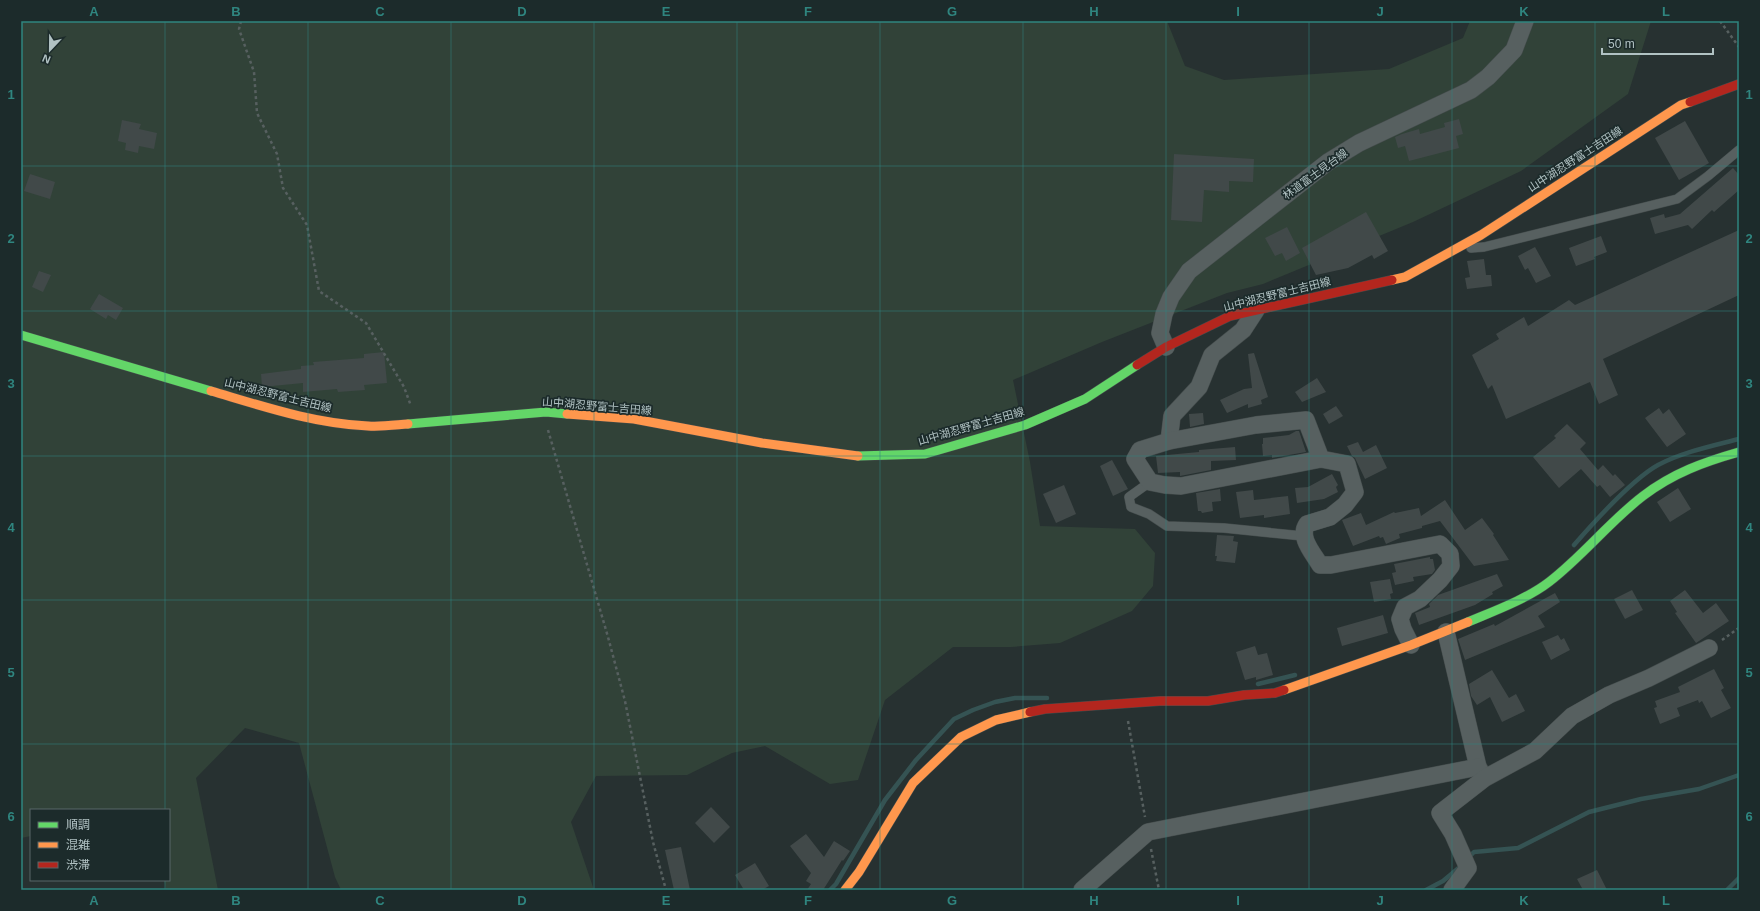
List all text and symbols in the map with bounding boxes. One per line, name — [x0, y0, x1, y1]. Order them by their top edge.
text: A — [89, 4, 99, 19]
text: B — [231, 4, 241, 19]
text: C — [375, 4, 385, 19]
text: D — [517, 4, 527, 19]
text: E — [662, 4, 671, 19]
text: F — [804, 4, 812, 19]
text: G — [947, 4, 957, 19]
text: H — [1089, 4, 1099, 19]
text: I — [1236, 4, 1240, 19]
text: J — [1376, 4, 1384, 19]
text: K — [1519, 4, 1529, 19]
text: L — [1662, 4, 1670, 19]
north arrow — [30, 30, 70, 70]
scale bar — [1602, 30, 1713, 56]
text: 50 m — [1608, 37, 1635, 51]
text: N — [40, 52, 52, 66]
text: 1 — [7, 87, 15, 102]
text: 1 — [1745, 87, 1753, 102]
street label: 山中湖忍野富士吉田線 — [1526, 124, 1624, 194]
street label: 林道富士見台線 — [1280, 147, 1350, 201]
text: 2 — [7, 231, 15, 246]
text: 2 — [1745, 231, 1753, 246]
street label: 山中湖忍野富士吉田線 — [1222, 275, 1332, 313]
text: 3 — [7, 376, 15, 391]
street label: 山中湖忍野富士吉田線 — [223, 376, 333, 414]
text: 3 — [1745, 376, 1753, 391]
street label: 山中湖忍野富士吉田線 — [542, 395, 652, 417]
street label: 山中湖忍野富士吉田線 — [916, 405, 1026, 447]
text: 4 — [7, 520, 15, 535]
text: 4 — [1745, 520, 1753, 535]
text: 5 — [7, 665, 15, 680]
text: 5 — [1745, 665, 1753, 680]
text: 6 — [7, 809, 15, 824]
legend — [30, 809, 170, 881]
text: 6 — [1745, 809, 1753, 824]
text: 順調 — [66, 818, 90, 832]
text: 混雑 — [66, 838, 90, 852]
text: 渋滞 — [66, 858, 90, 872]
text: A — [89, 893, 99, 908]
text: B — [231, 893, 241, 908]
text: C — [375, 893, 385, 908]
text: D — [517, 893, 527, 908]
text: E — [662, 893, 671, 908]
text: F — [804, 893, 812, 908]
text: G — [947, 893, 957, 908]
text: H — [1089, 893, 1099, 908]
text: I — [1236, 893, 1240, 908]
text: J — [1376, 893, 1384, 908]
text: K — [1519, 893, 1529, 908]
text: L — [1662, 893, 1670, 908]

